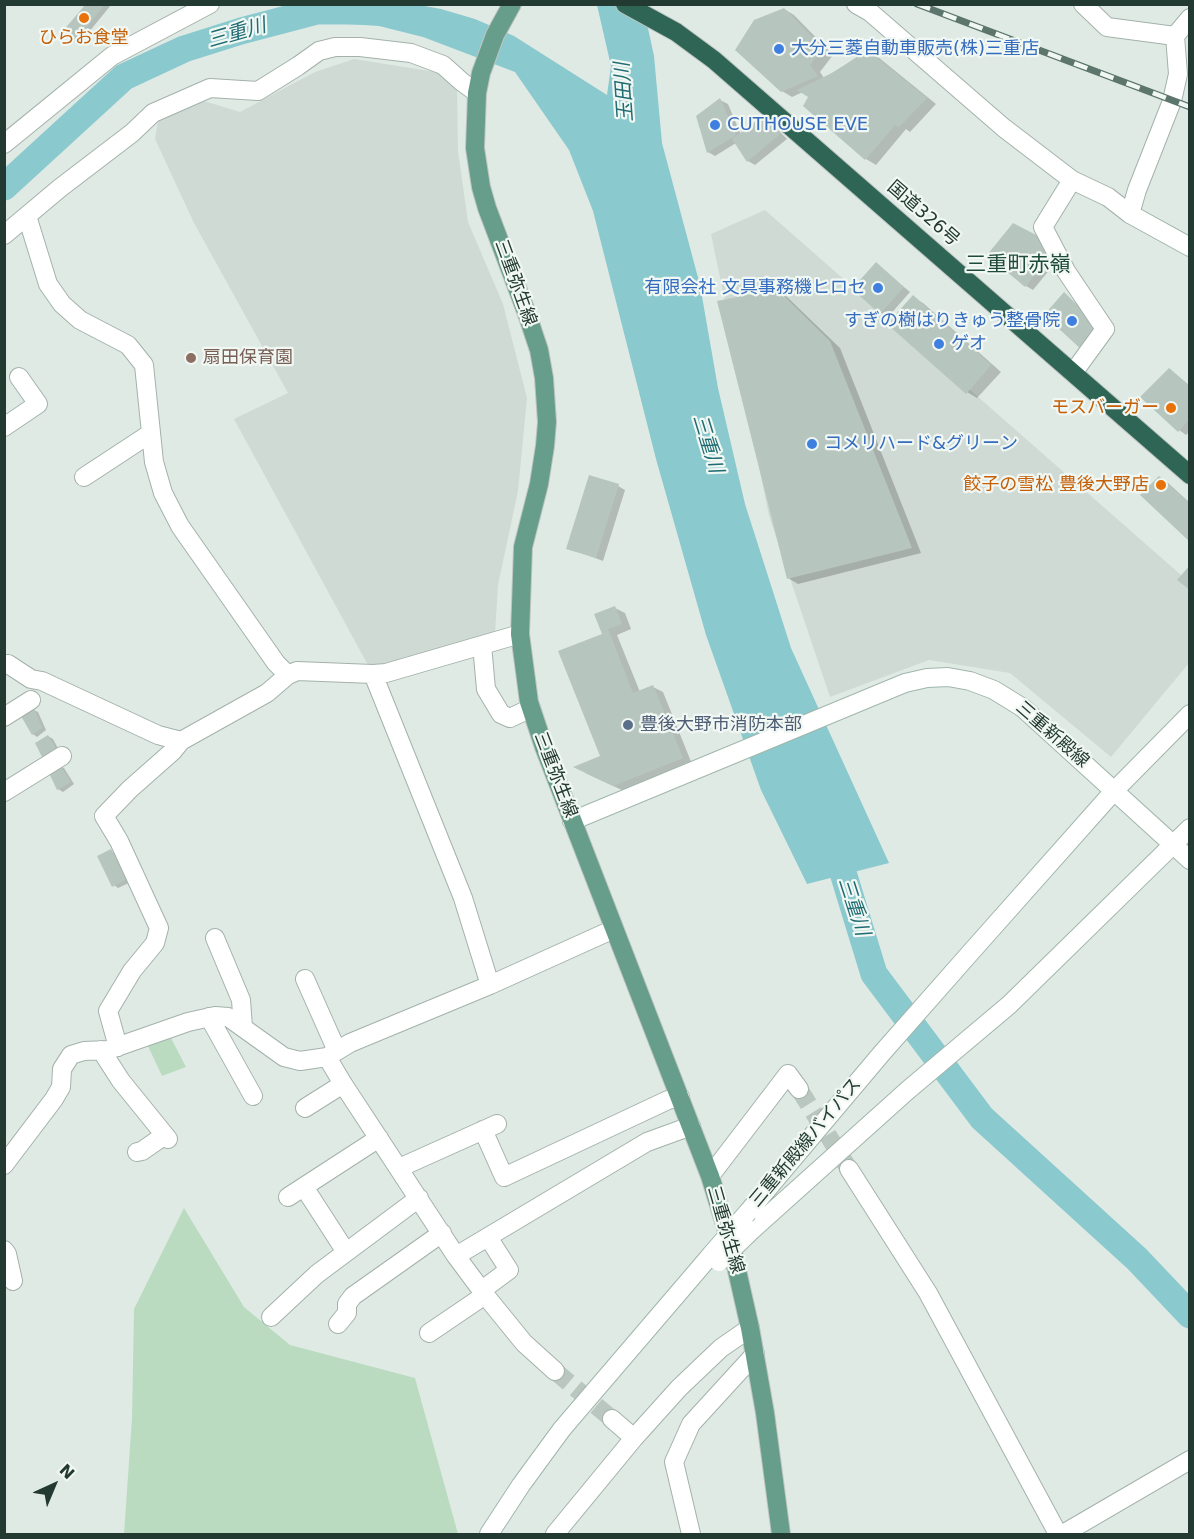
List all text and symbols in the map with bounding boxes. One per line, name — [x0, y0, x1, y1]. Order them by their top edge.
marker: ひらお食堂 — [77, 11, 91, 25]
water label: 三重川 — [205, 14, 269, 54]
place label: ひらお食堂 — [39, 27, 129, 49]
place label: 大分三菱自動車販売(株)三重店 — [791, 38, 1039, 60]
marker: 大分三菱自動車販売(株)三重店 — [772, 42, 786, 56]
water label: 玉田川 — [611, 61, 639, 123]
place label: CUTHOUSE EVE — [727, 114, 868, 136]
marker: CUTHOUSE EVE — [708, 118, 722, 132]
street label: 国道326号 — [883, 177, 963, 251]
street label: 三重弥生線 — [489, 237, 541, 329]
district label: 三重町赤嶺 — [966, 253, 1070, 279]
place label: 有限会社 文具事務機ヒロセ — [644, 277, 866, 299]
marker: 有限会社 文具事務機ヒロセ — [871, 281, 885, 295]
place label: すぎの樹はりきゅう整骨院 — [844, 310, 1060, 332]
marker: すぎの樹はりきゅう整骨院 — [1065, 314, 1079, 328]
place label: ゲオ — [951, 333, 987, 355]
marker: ゲオ — [932, 337, 946, 351]
place label: 扇田保育園 — [203, 347, 293, 369]
marker: 扇田保育園 — [184, 351, 198, 365]
place label: モスバーガー — [1051, 397, 1159, 419]
marker: モスバーガー — [1164, 401, 1178, 415]
water label: 三重川 — [687, 412, 727, 476]
place label: コメリハード&グリーン — [824, 433, 1018, 455]
marker: コメリハード&グリーン — [805, 437, 819, 451]
place label: 餃子の雪松 豊後大野店 — [963, 474, 1149, 496]
marker: 餃子の雪松 豊後大野店 — [1154, 478, 1168, 492]
street label: 三重新殿線 — [1011, 697, 1093, 773]
place label: 豊後大野市消防本部 — [640, 714, 802, 736]
marker: 豊後大野市消防本部 — [621, 718, 635, 732]
street label: 三重弥生線 — [529, 729, 581, 821]
water label: 三重川 — [832, 875, 874, 939]
street label: 三重新殿線バイパス — [746, 1074, 866, 1212]
street label: 三重弥生線 — [702, 1184, 748, 1276]
north arrow — [24, 1455, 84, 1515]
text: N — [55, 1460, 78, 1483]

